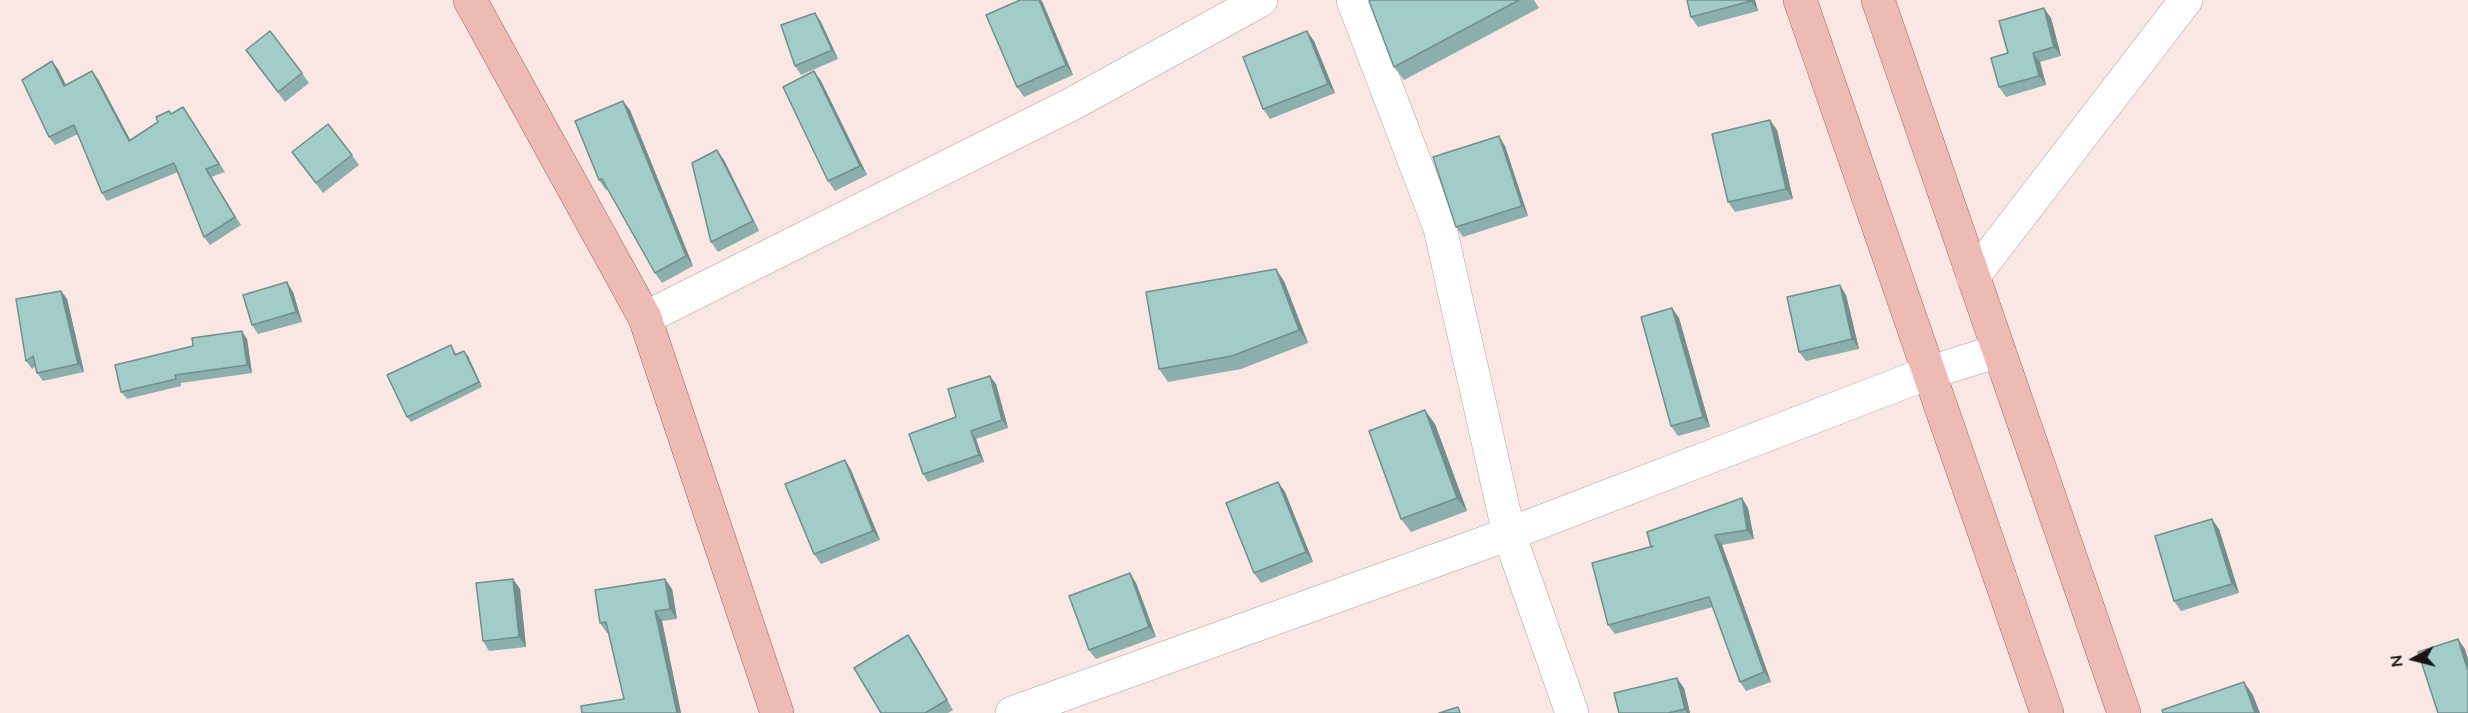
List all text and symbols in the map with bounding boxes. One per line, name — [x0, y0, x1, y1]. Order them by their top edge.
north arrow — [2384, 629, 2444, 689]
text: N — [2385, 654, 2407, 668]

